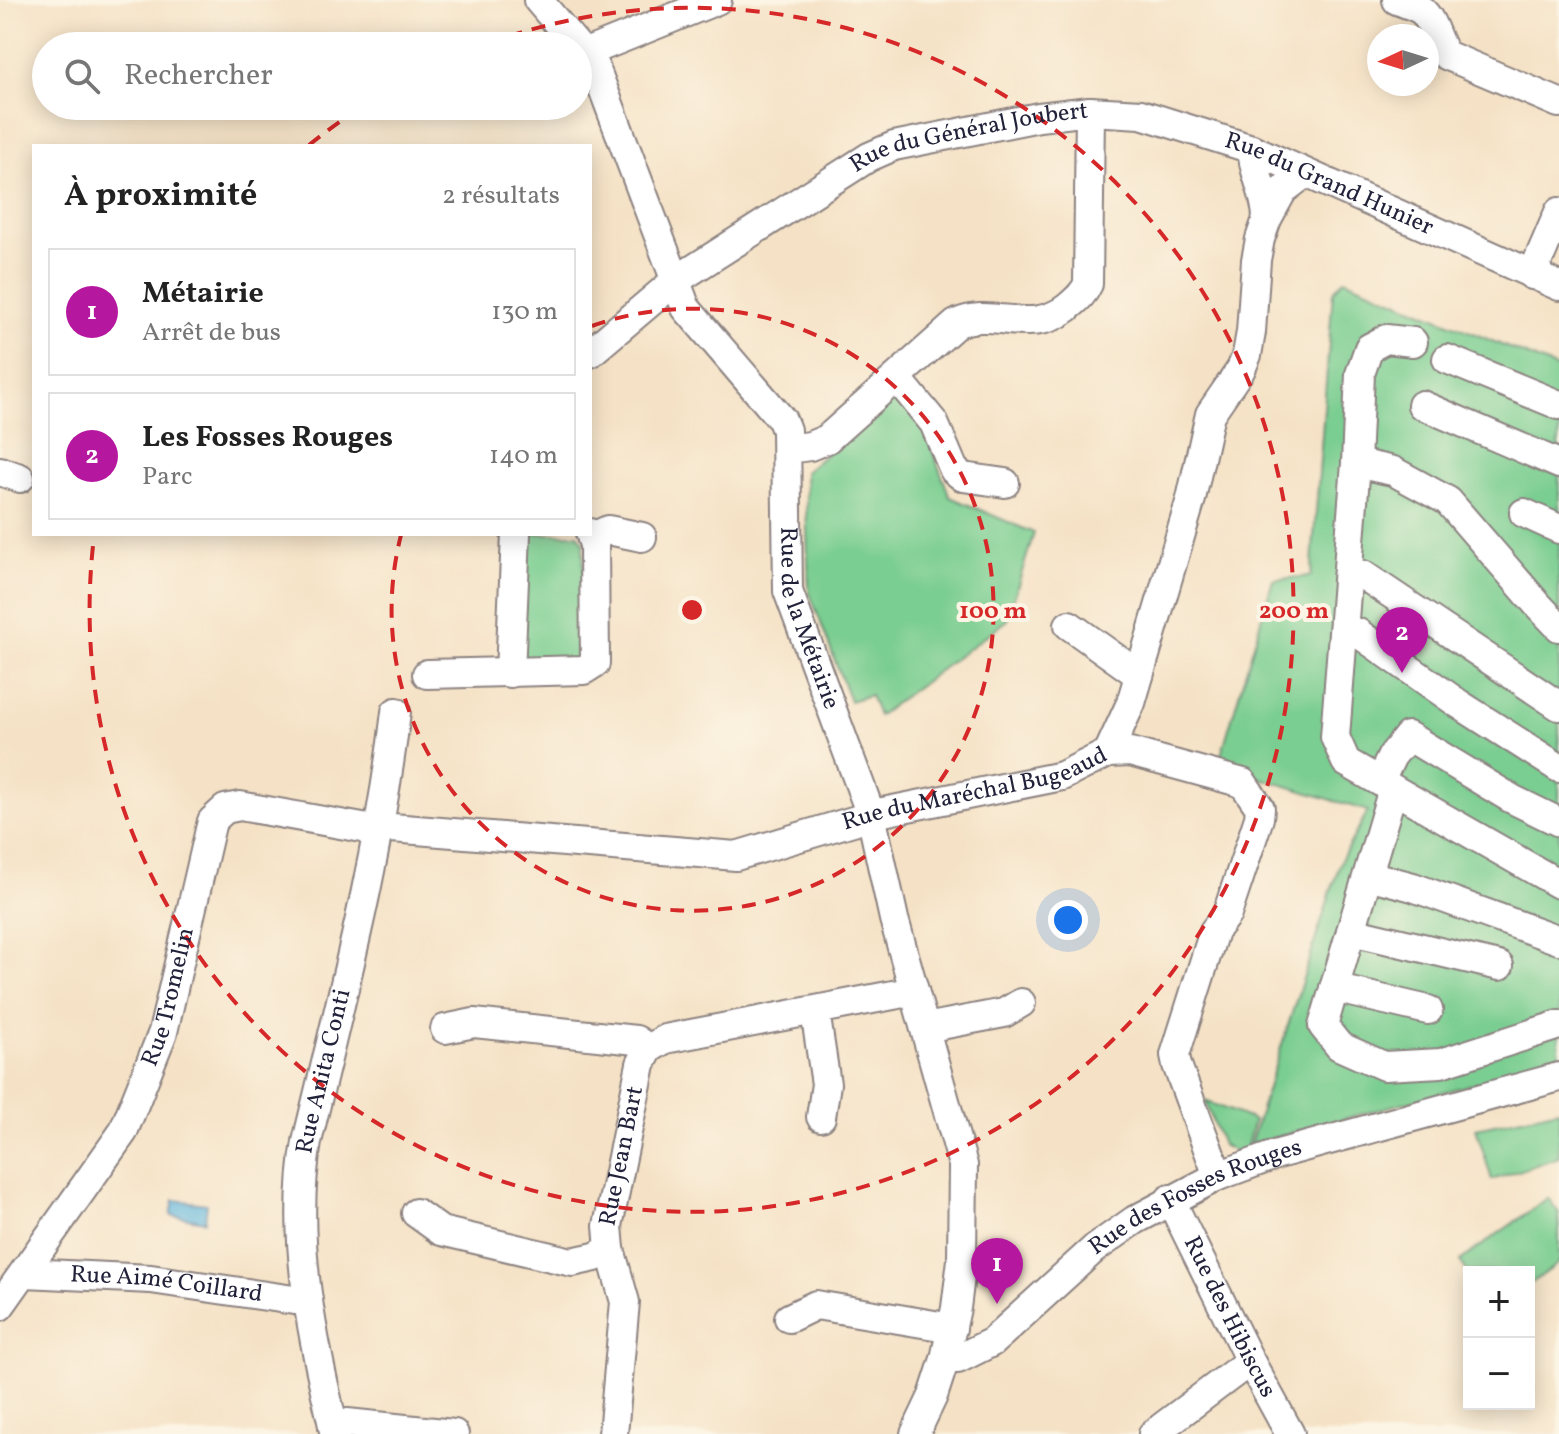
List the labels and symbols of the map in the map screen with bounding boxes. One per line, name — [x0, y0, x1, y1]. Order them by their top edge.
north arrow — [1367, 24, 1439, 96]
street label: Rue du Général Joubert — [843, 94, 1090, 182]
street label: Rue du Grand Hunier — [1220, 124, 1439, 245]
street label: Rue de la Métairie — [770, 527, 847, 714]
text: 100 m — [959, 595, 1027, 629]
text: 200 m — [1259, 595, 1329, 629]
centre of rings — [678, 596, 706, 624]
pin: 2 — [1376, 607, 1428, 673]
street label: Rue du Maréchal Bugeaud — [838, 739, 1114, 840]
your location — [1048, 900, 1088, 940]
street label: Rue Tromelin — [134, 924, 204, 1072]
street label: Rue Anita Conti — [288, 986, 360, 1156]
street label: Rue Jean Bart — [591, 1083, 653, 1229]
street label: Rue des Fosses Rouges — [1082, 1131, 1306, 1264]
street label: Rue des Hibiscus — [1174, 1231, 1284, 1404]
pin: 1 — [971, 1238, 1023, 1304]
street label: Rue Aimé Coillard — [69, 1258, 265, 1312]

